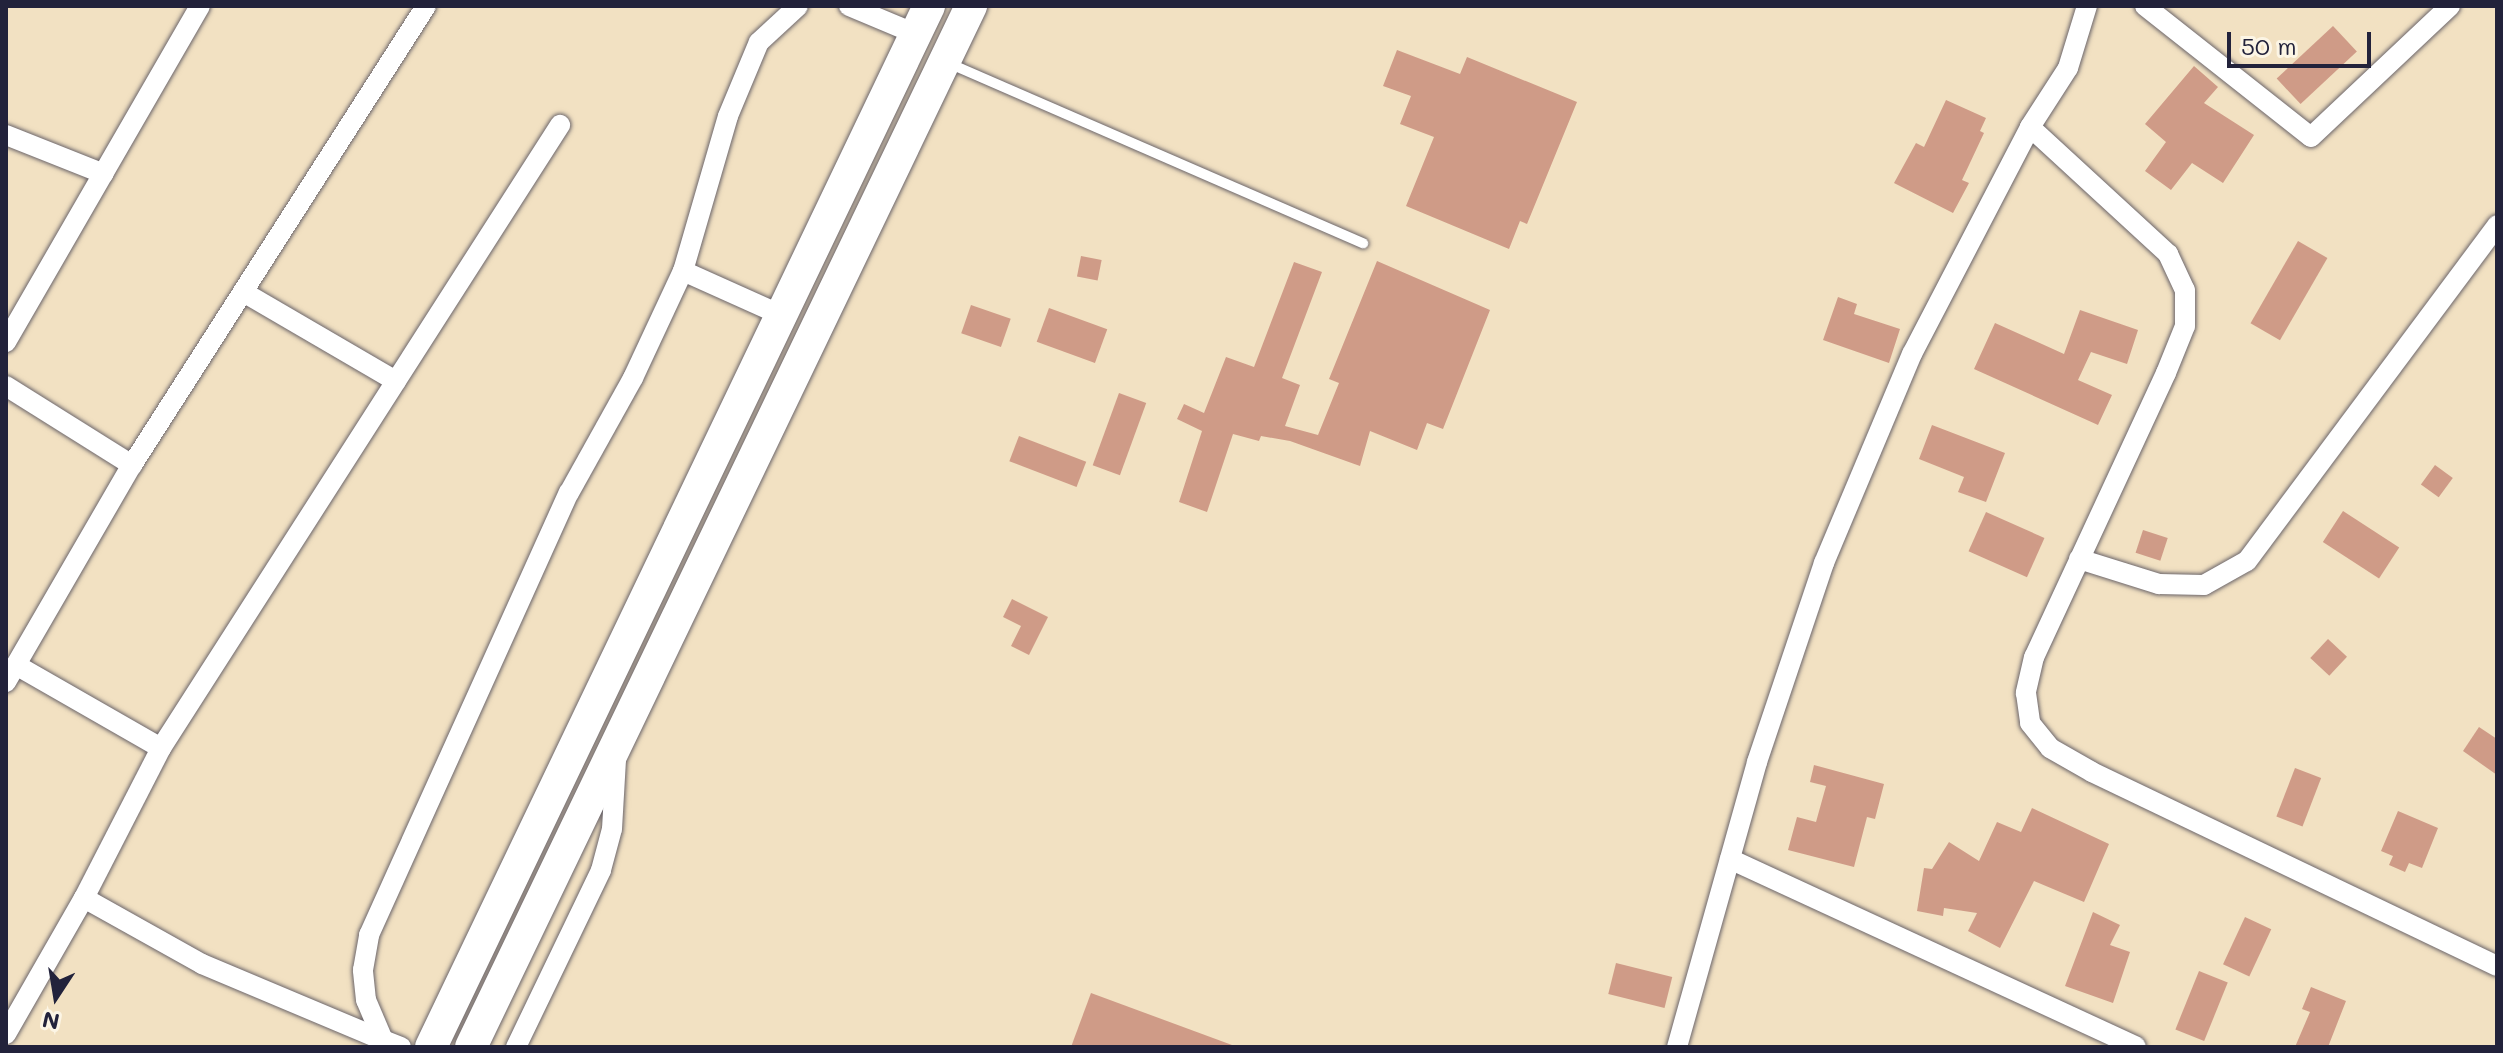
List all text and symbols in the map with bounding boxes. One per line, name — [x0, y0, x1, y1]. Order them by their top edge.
scale bar — [2231, 16, 2375, 66]
text: 50 m — [2241, 30, 2297, 61]
north arrow — [16, 957, 96, 1037]
text: N — [40, 1005, 62, 1037]

